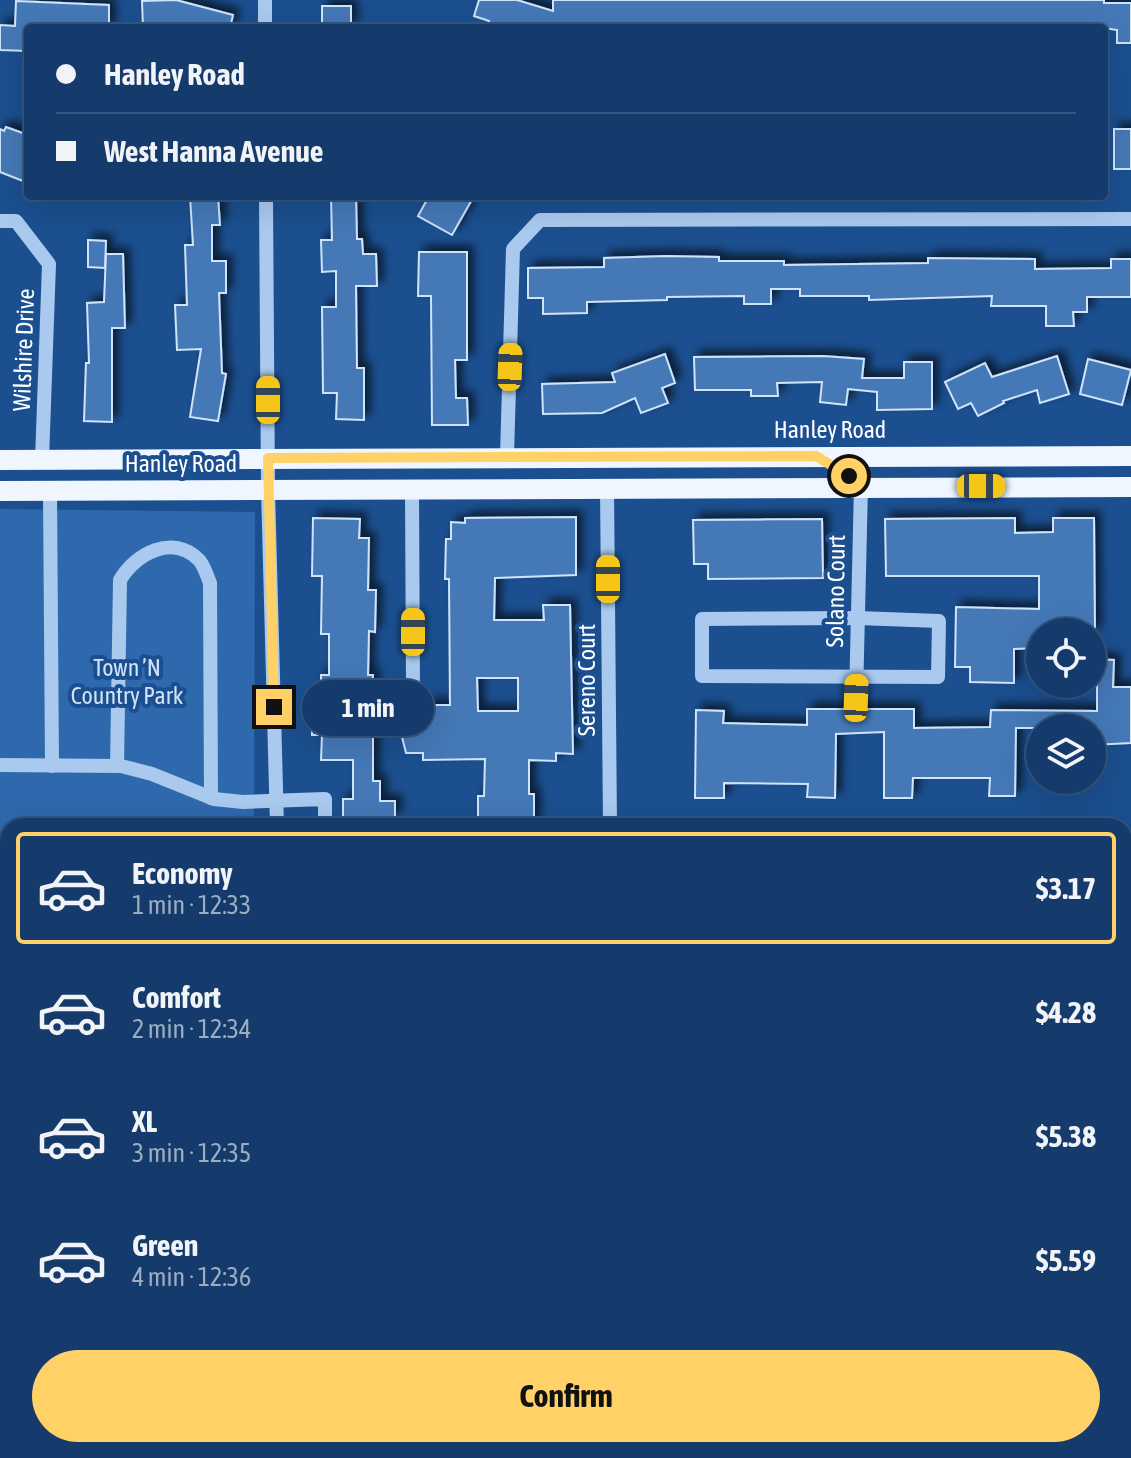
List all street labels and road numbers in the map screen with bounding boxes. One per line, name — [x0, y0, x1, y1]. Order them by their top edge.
street label: Wilshire Drive — [8, 288, 39, 412]
street label: Hanley Road — [774, 416, 886, 443]
street label: Hanley Road — [125, 450, 237, 477]
street label: Solano Court — [821, 534, 850, 647]
street label: Sereno Court — [573, 624, 600, 736]

